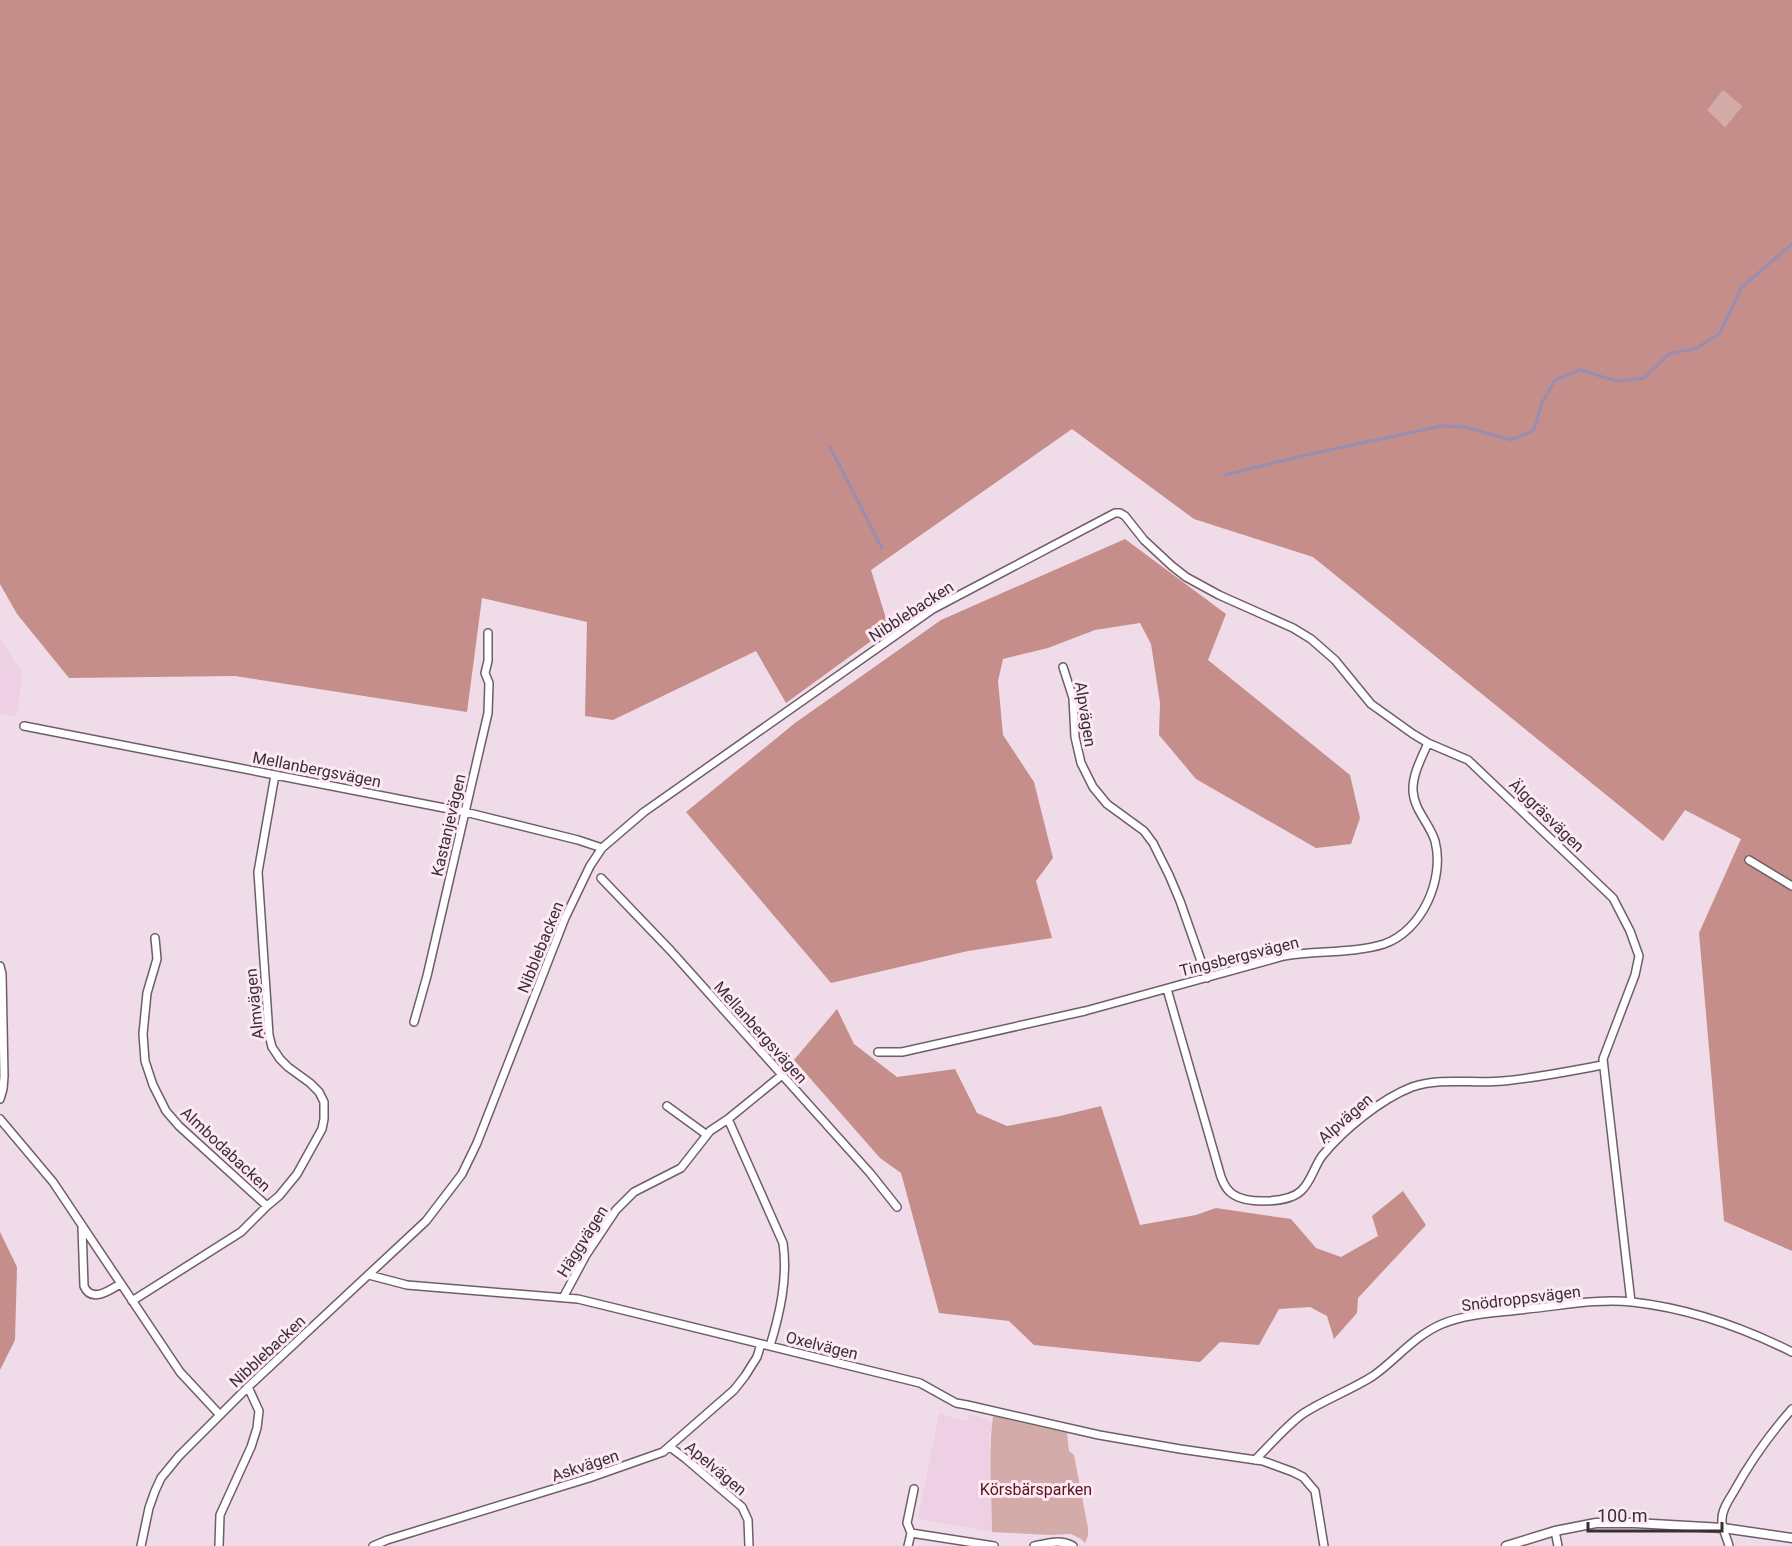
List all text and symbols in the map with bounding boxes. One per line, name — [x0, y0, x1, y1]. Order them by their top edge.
street label: Nibblebacken — [865, 577, 957, 646]
street label: Alpvägen — [1071, 680, 1100, 748]
street label: Mellanbergsvägen — [251, 748, 383, 791]
street label: Kastanjevägen — [427, 772, 470, 878]
street label: Älggräsvägen — [1505, 775, 1588, 856]
street label: Nibblebacken — [513, 899, 567, 996]
street label: Tingsbergsvägen — [1178, 932, 1301, 980]
street label: Almvägen — [241, 968, 268, 1040]
street label: Mellanbergsvägen — [710, 978, 811, 1087]
street label: Alpvägen — [1314, 1090, 1376, 1147]
street label: Almbodabacken — [177, 1103, 274, 1196]
street label: Häggvägen — [553, 1202, 612, 1281]
street label: Snödroppsvägen — [1460, 1282, 1582, 1315]
street label: Nibblebacken — [225, 1311, 309, 1391]
street label: Oxelvägen — [784, 1327, 860, 1364]
street label: Apelvägen — [681, 1437, 750, 1500]
street label: Askvägen — [549, 1446, 621, 1485]
park label: Körsbärsparken — [980, 1480, 1092, 1499]
scale bar — [1588, 1495, 1722, 1533]
text: 100 m — [1597, 1505, 1648, 1526]

